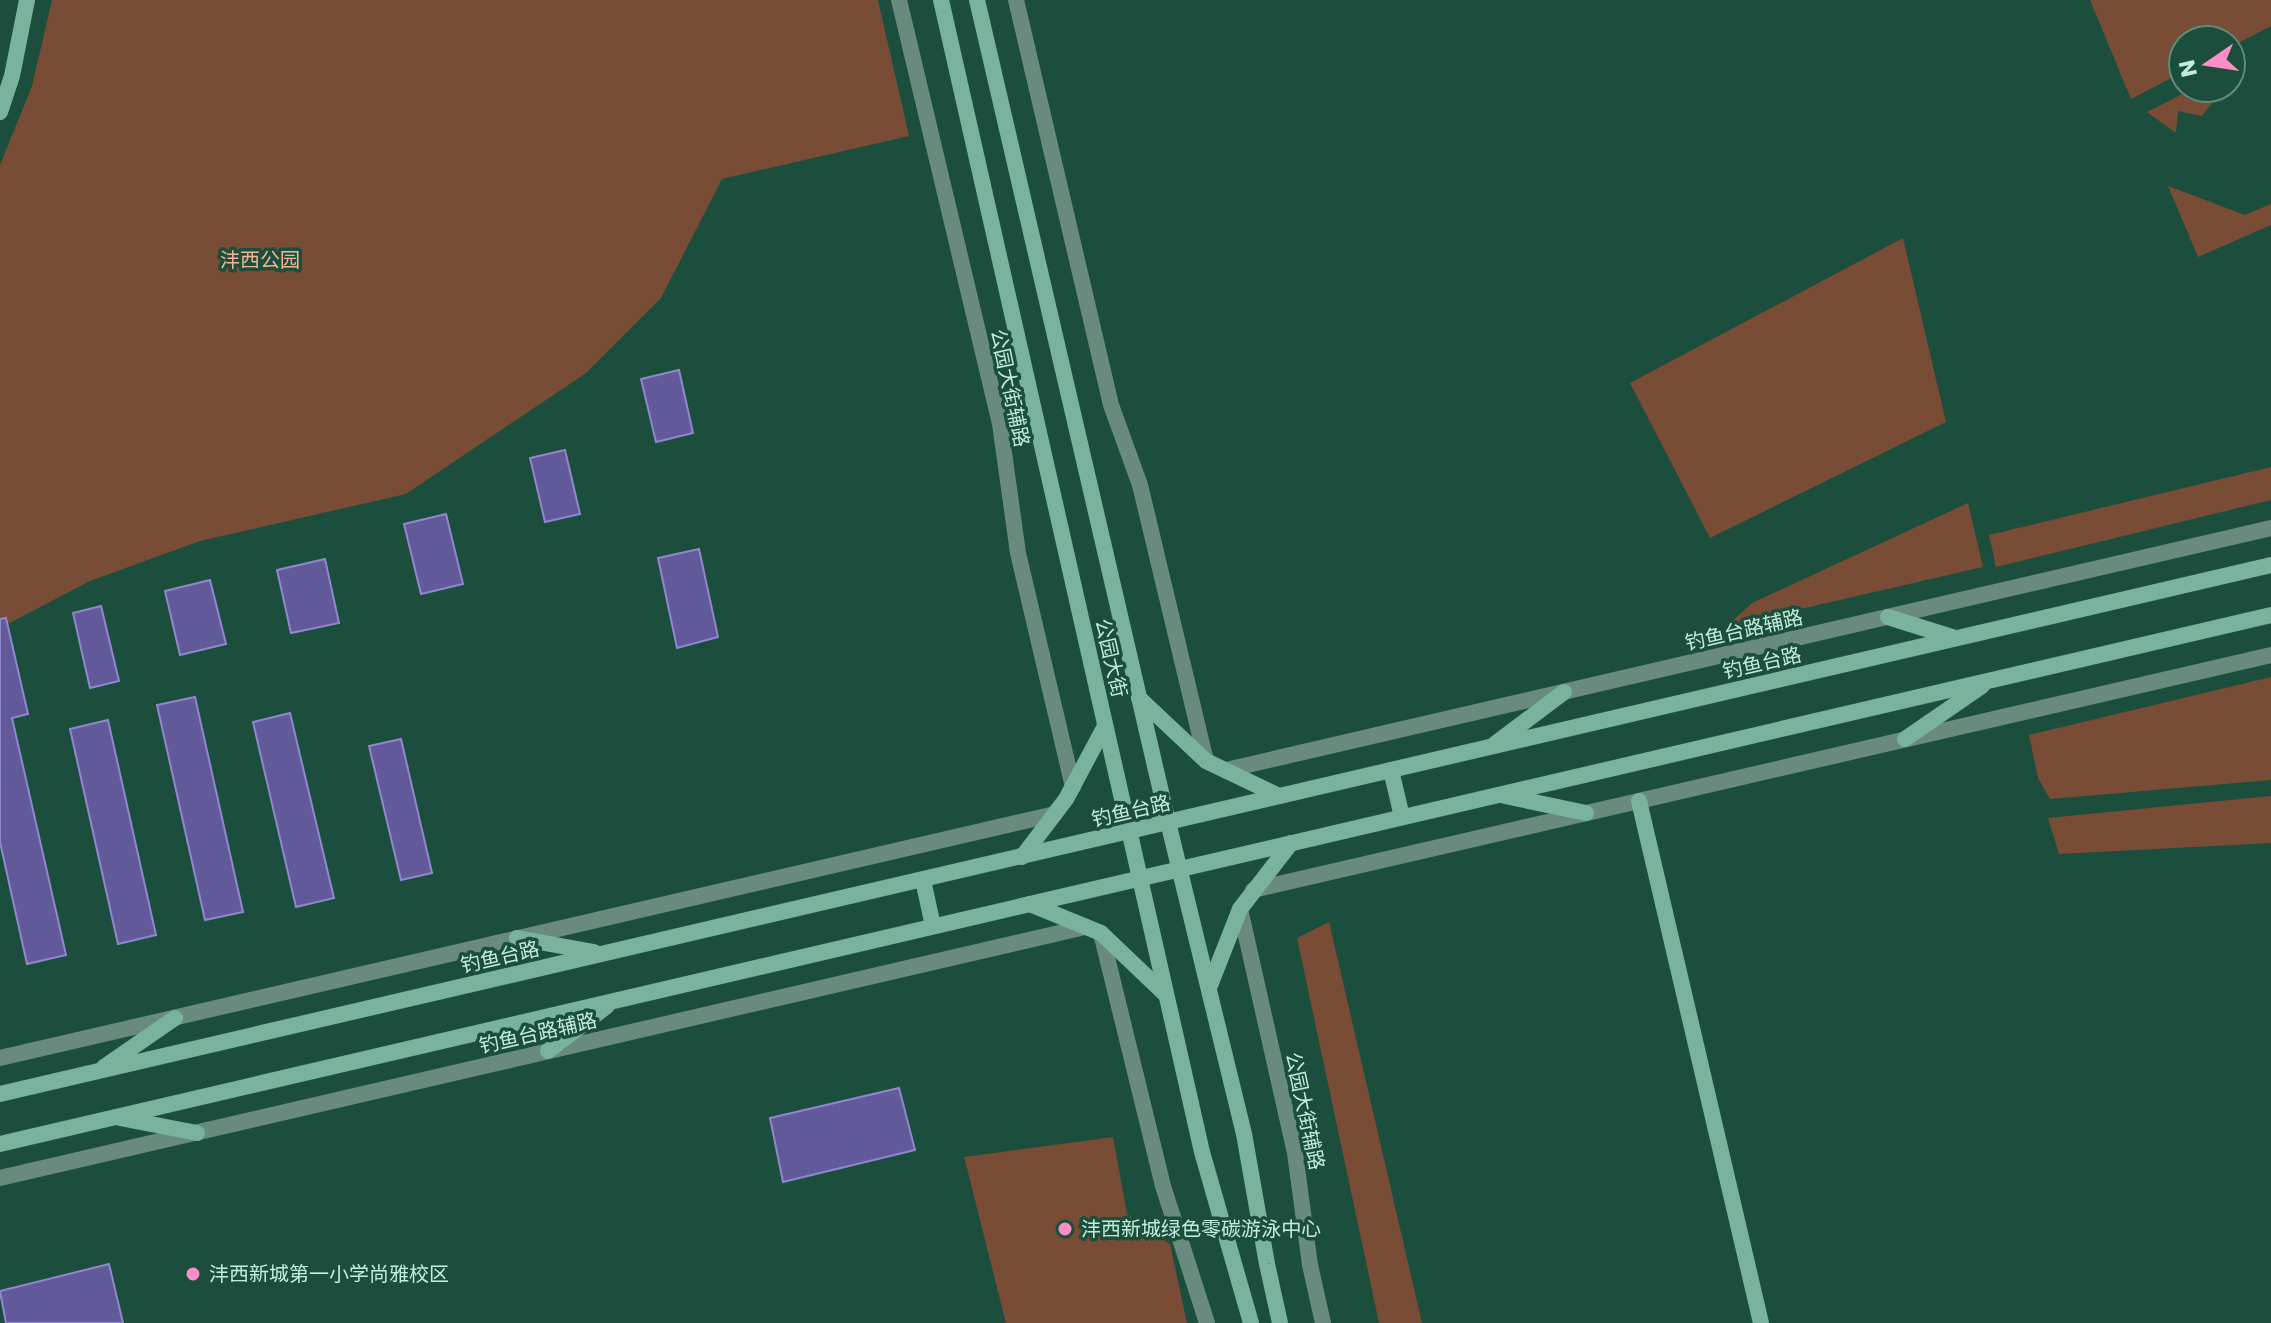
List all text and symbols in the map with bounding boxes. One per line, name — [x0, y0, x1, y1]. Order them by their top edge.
north arrow — [2167, 24, 2247, 104]
text: N — [2171, 57, 2205, 80]
park label: 沣西公园 — [220, 246, 300, 274]
street label: 公园大街辅路 — [984, 326, 1036, 450]
street label: 钓鱼台路辅路 — [1682, 603, 1806, 657]
street label: 公园大街 — [1088, 616, 1134, 700]
street label: 钓鱼台路 — [1720, 640, 1804, 686]
street label: 钓鱼台路 — [1089, 788, 1173, 834]
street label: 钓鱼台路 — [458, 934, 542, 980]
street label: 钓鱼台路辅路 — [476, 1006, 600, 1060]
street label: 公园大街辅路 — [1279, 1049, 1331, 1173]
place label: 沣西新城绿色零碳游泳中心 — [1081, 1215, 1321, 1243]
marker: 沣西新城绿色零碳游泳中心 — [1056, 1220, 1074, 1238]
place label: 沣西新城第一小学尚雅校区 — [209, 1260, 449, 1288]
marker: 沣西新城第一小学尚雅校区 — [184, 1265, 202, 1283]

